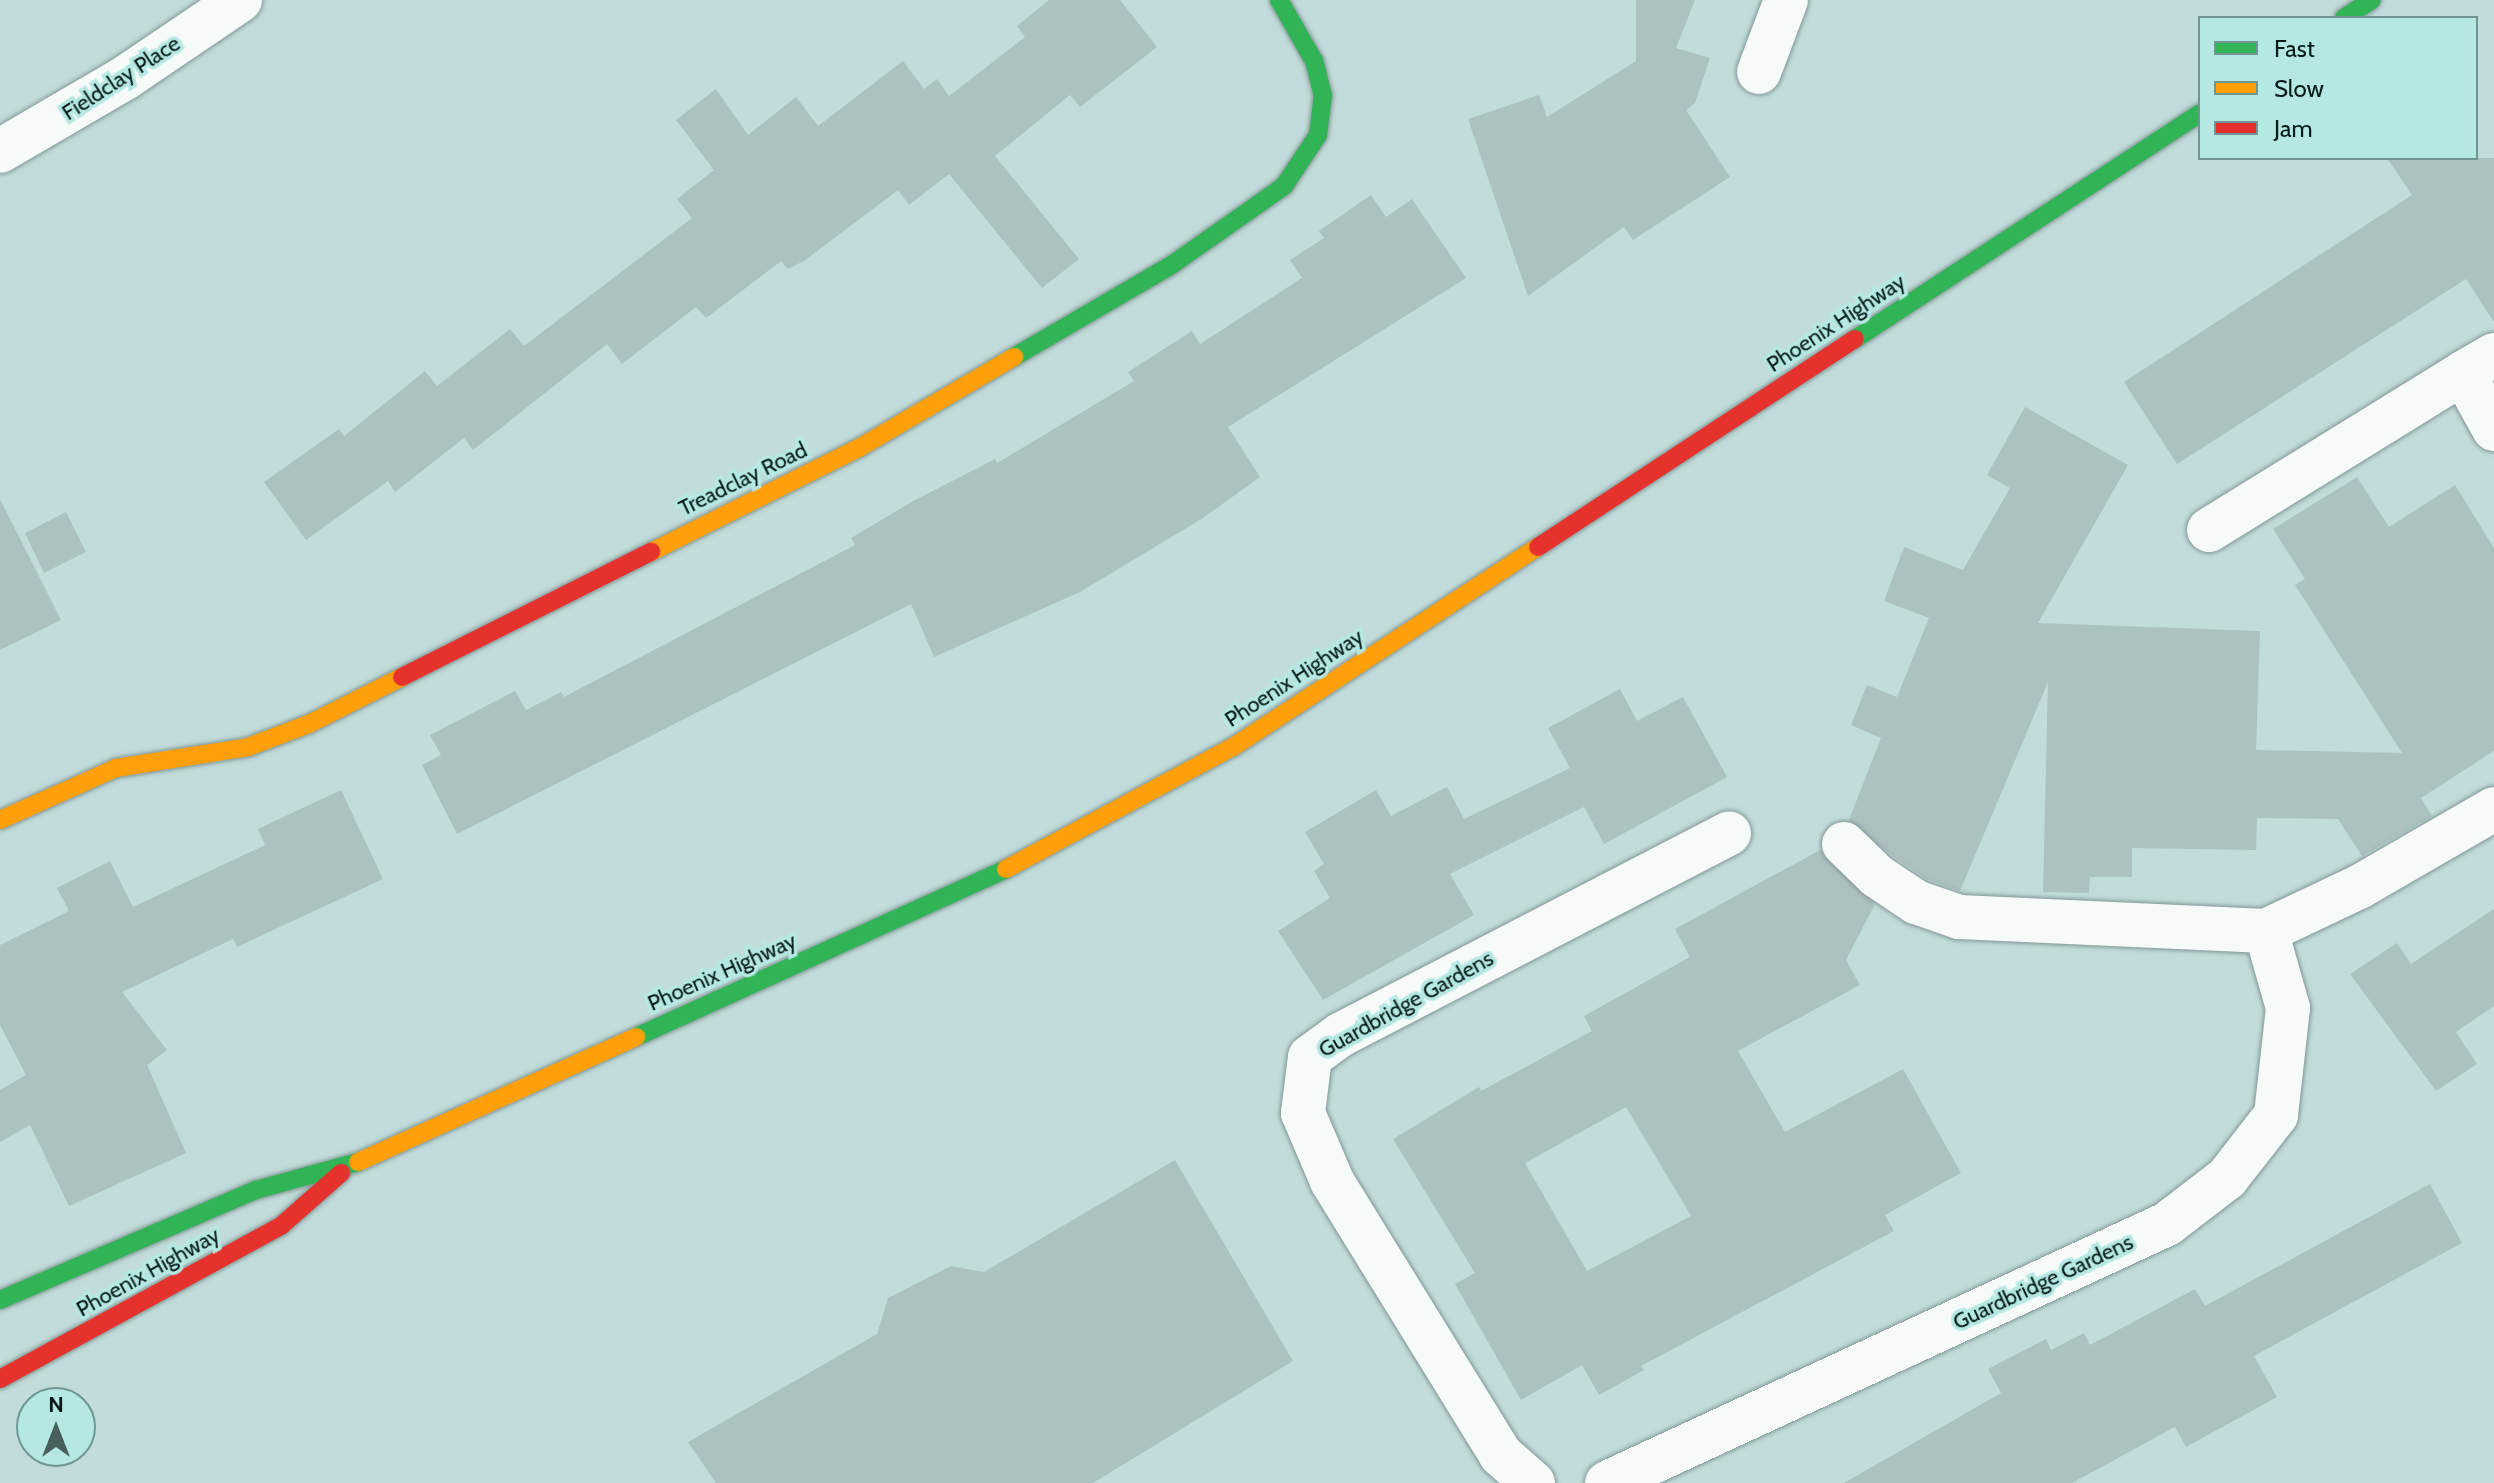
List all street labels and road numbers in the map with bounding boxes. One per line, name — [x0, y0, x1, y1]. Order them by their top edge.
street label: Fieldclay Place — [57, 30, 185, 126]
street label: Phoenix Highway — [1762, 268, 1910, 378]
street label: Treadclay Road — [674, 437, 812, 521]
street label: Phoenix Highway — [1220, 623, 1368, 733]
street label: Phoenix Highway — [644, 927, 800, 1017]
street label: Guardbridge Gardens — [1314, 945, 1498, 1063]
street label: Phoenix Highway — [72, 1222, 224, 1322]
street label: Guardbridge Gardens — [1949, 1229, 2137, 1335]

